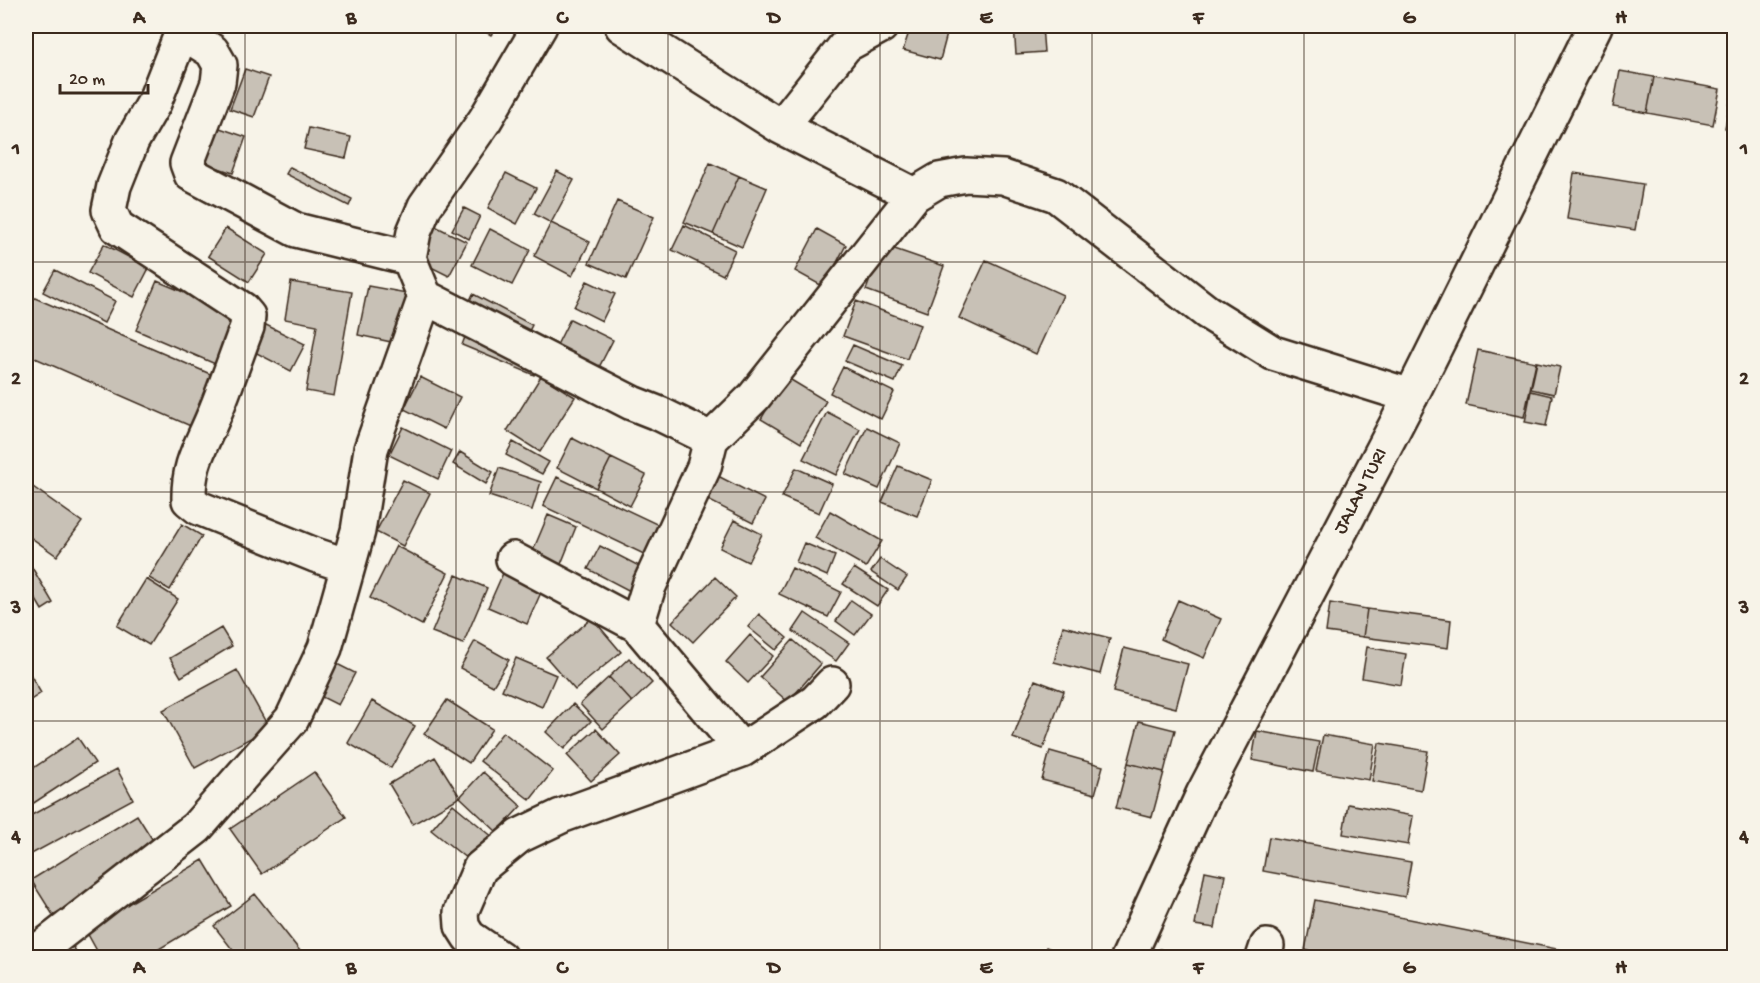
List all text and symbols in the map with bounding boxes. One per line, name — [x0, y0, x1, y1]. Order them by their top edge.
text: A — [132, 8, 147, 31]
text: B — [345, 8, 357, 31]
text: C — [556, 8, 570, 31]
text: D — [765, 8, 781, 31]
text: E — [980, 8, 994, 31]
text: F — [1192, 8, 1205, 31]
text: G — [1403, 8, 1417, 31]
text: H — [1615, 8, 1627, 31]
scale bar — [60, 57, 148, 95]
text: 20 m — [69, 70, 105, 91]
text: 1 — [11, 139, 20, 162]
text: 1 — [1739, 139, 1748, 162]
text: 2 — [11, 369, 21, 392]
text: 2 — [1739, 369, 1749, 392]
street label: JALAN TURI — [1329, 444, 1393, 538]
text: 3 — [10, 598, 21, 621]
text: 3 — [1738, 598, 1749, 621]
text: 4 — [10, 827, 21, 850]
text: 4 — [1738, 827, 1749, 850]
text: A — [132, 958, 147, 981]
text: B — [345, 958, 357, 981]
text: C — [556, 958, 570, 981]
text: D — [765, 958, 781, 981]
text: E — [980, 958, 994, 981]
text: F — [1192, 958, 1205, 981]
text: G — [1403, 958, 1417, 981]
text: H — [1615, 958, 1627, 981]

